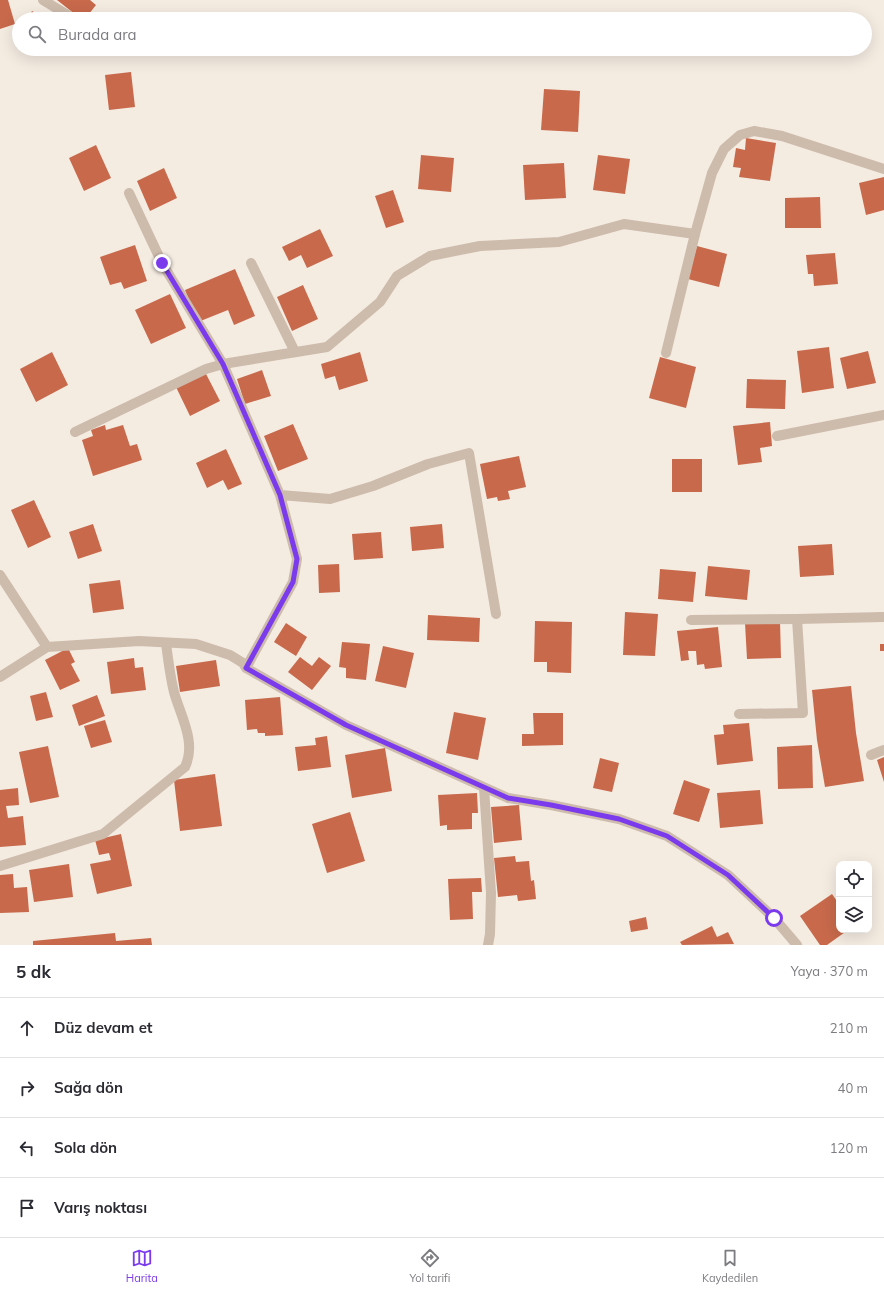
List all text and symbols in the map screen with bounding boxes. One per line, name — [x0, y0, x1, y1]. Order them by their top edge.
search box — [12, 12, 872, 56]
icon: search — [26, 23, 48, 45]
text: Burada ara — [58, 25, 137, 44]
route end — [153, 254, 171, 272]
map controls — [836, 861, 872, 933]
button: locate — [836, 861, 872, 897]
button: layers — [836, 897, 872, 933]
route start — [765, 909, 783, 927]
text: 5 dk — [16, 961, 51, 982]
text: Yaya · 370 m — [791, 963, 868, 979]
icon: ahead — [16, 1017, 38, 1039]
text: Düz devam et — [54, 1018, 153, 1037]
text: 210 m — [830, 1020, 868, 1036]
icon: right — [16, 1077, 38, 1099]
text: Sağa dön — [54, 1078, 123, 1097]
text: 40 m — [838, 1080, 868, 1096]
icon: left — [16, 1137, 38, 1159]
text: Sola dön — [54, 1138, 117, 1157]
text: 120 m — [830, 1140, 868, 1156]
icon: arrive — [16, 1197, 38, 1219]
text: Varış noktası — [54, 1198, 147, 1217]
tab: Harita — [126, 1247, 158, 1285]
tab: Yol tarifi — [409, 1247, 450, 1285]
tab: Kaydedilen — [702, 1247, 758, 1285]

